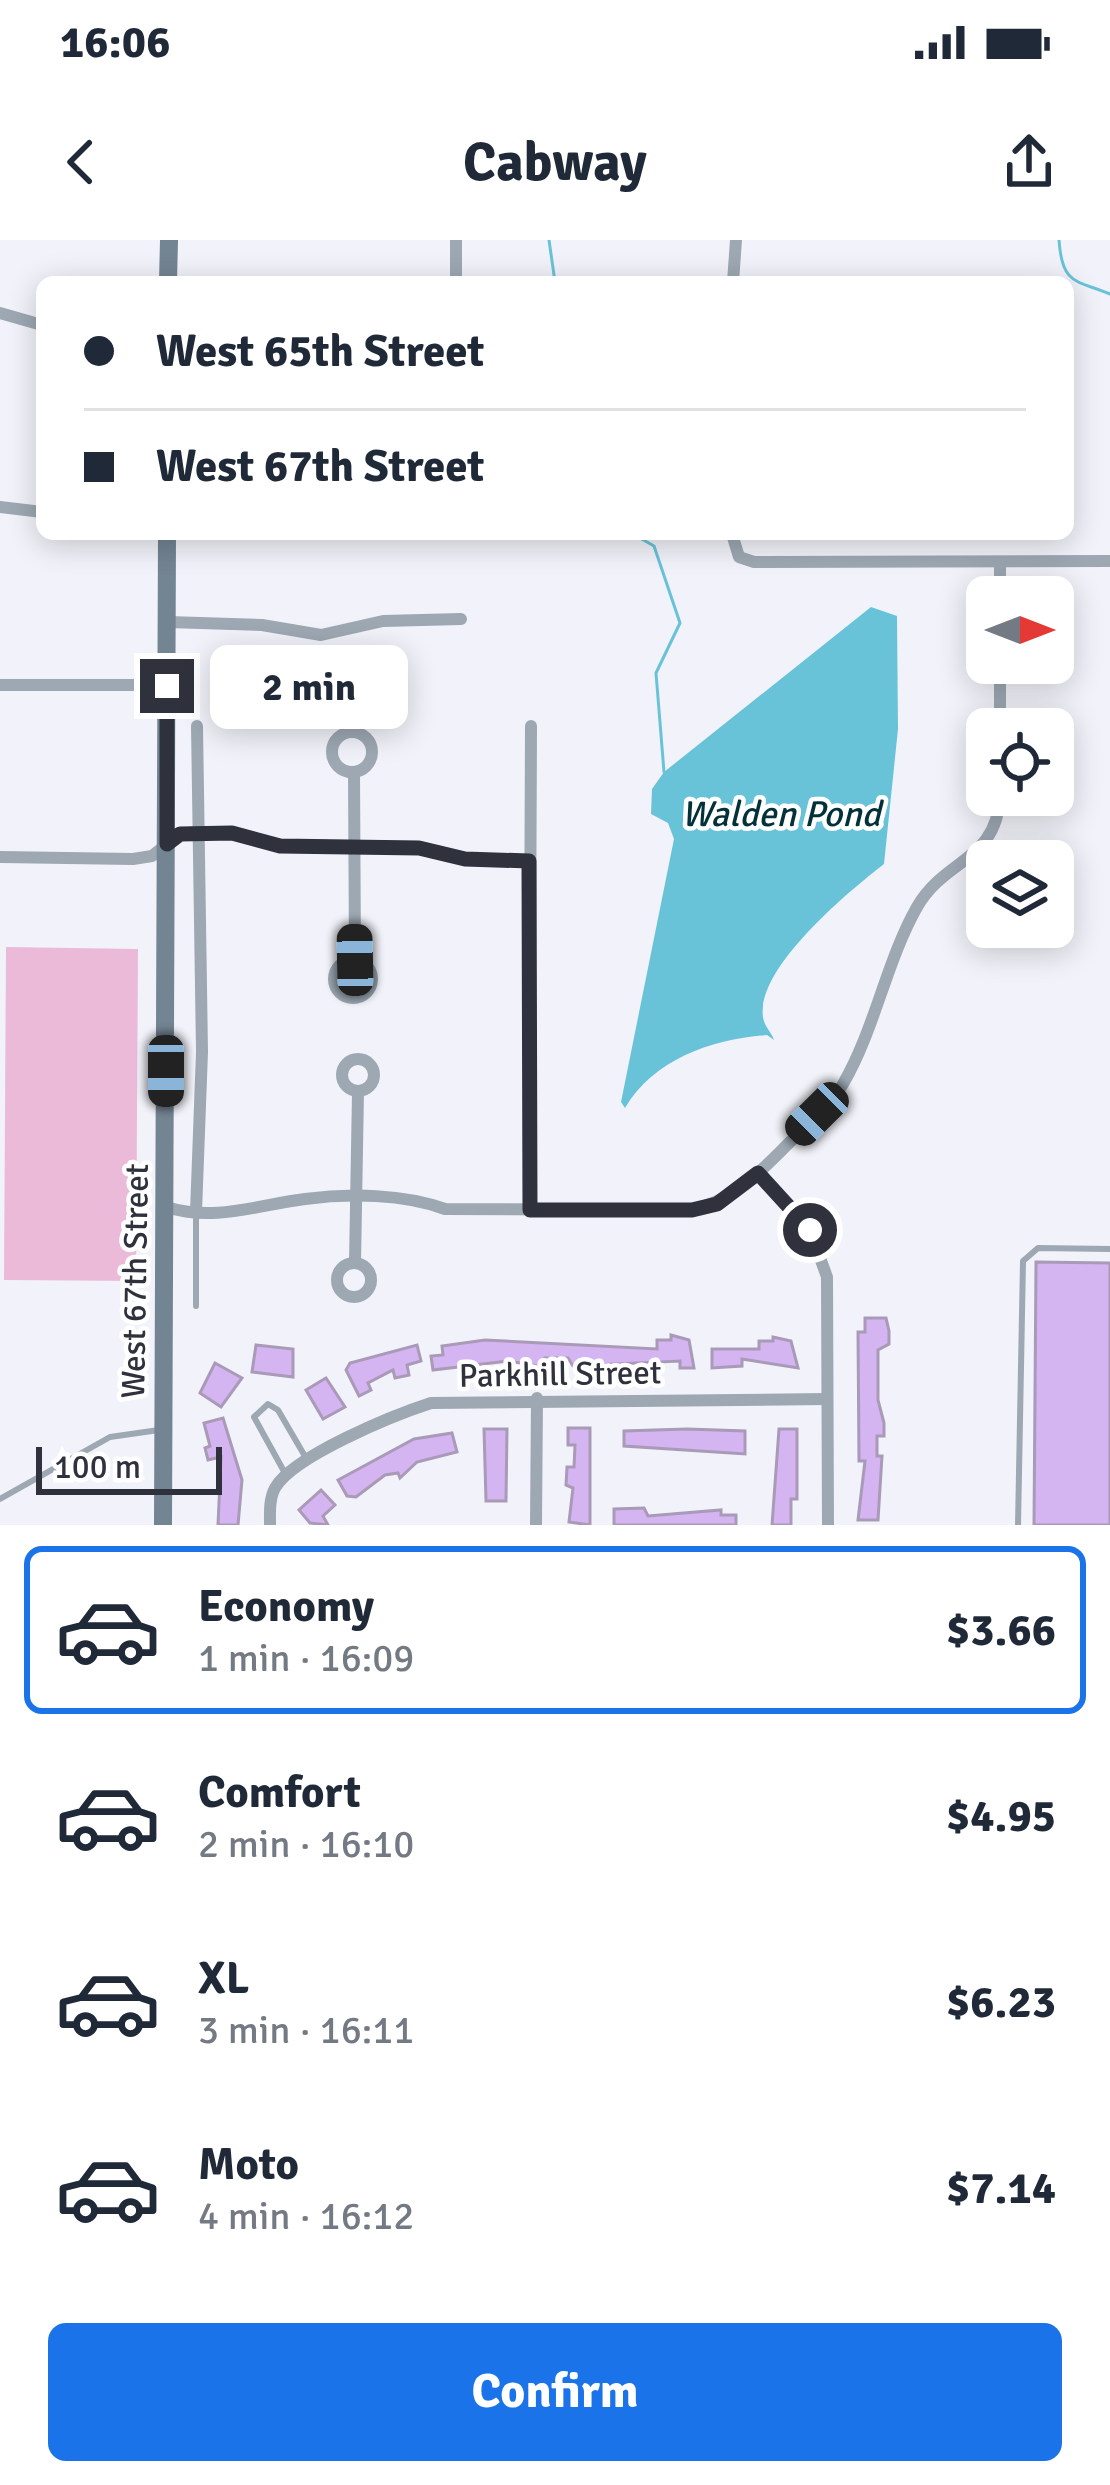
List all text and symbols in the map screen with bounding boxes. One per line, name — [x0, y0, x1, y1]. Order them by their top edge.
text: 16:06 — [60, 15, 170, 70]
icon: back — [48, 129, 114, 195]
text: Cabway — [463, 129, 647, 196]
icon: share — [996, 129, 1062, 195]
text: West 65th Street — [156, 324, 484, 379]
text: West 67th Street — [156, 439, 484, 494]
north arrow — [966, 576, 1074, 684]
map controls — [966, 576, 1074, 948]
callout: 2 min — [209, 644, 407, 728]
route end — [140, 659, 194, 713]
text: 2 min — [262, 663, 356, 711]
button: locate — [966, 708, 1074, 816]
water label: Walden Pond — [681, 792, 885, 837]
button: layers — [966, 840, 1074, 948]
car — [336, 924, 374, 996]
car — [148, 1035, 184, 1107]
car — [779, 1076, 855, 1152]
street label: West 67th Street — [113, 1163, 158, 1399]
route start — [783, 1203, 837, 1257]
street label: Parkhill Street — [458, 1352, 662, 1397]
scale bar — [36, 1441, 222, 1494]
text: 100 m — [54, 1447, 141, 1488]
icon: car — [54, 1576, 162, 1684]
text: Economy — [198, 1579, 374, 1634]
text: $3.66 — [946, 1603, 1056, 1658]
text: 1 min · 16:09 — [198, 1634, 414, 1682]
icon: car — [54, 1762, 162, 1870]
text: Comfort — [198, 1765, 361, 1820]
text: $4.95 — [946, 1789, 1056, 1844]
text: 2 min · 16:10 — [198, 1820, 414, 1868]
icon: car — [54, 1948, 162, 2056]
text: XL — [198, 1951, 249, 2006]
text: $6.23 — [946, 1975, 1056, 2030]
text: 3 min · 16:11 — [198, 2006, 414, 2054]
icon: car — [54, 2134, 162, 2242]
text: Moto — [198, 2137, 299, 2192]
text: $7.14 — [946, 2161, 1056, 2216]
text: 4 min · 16:12 — [198, 2192, 414, 2240]
button: Confirm — [48, 2323, 1062, 2461]

